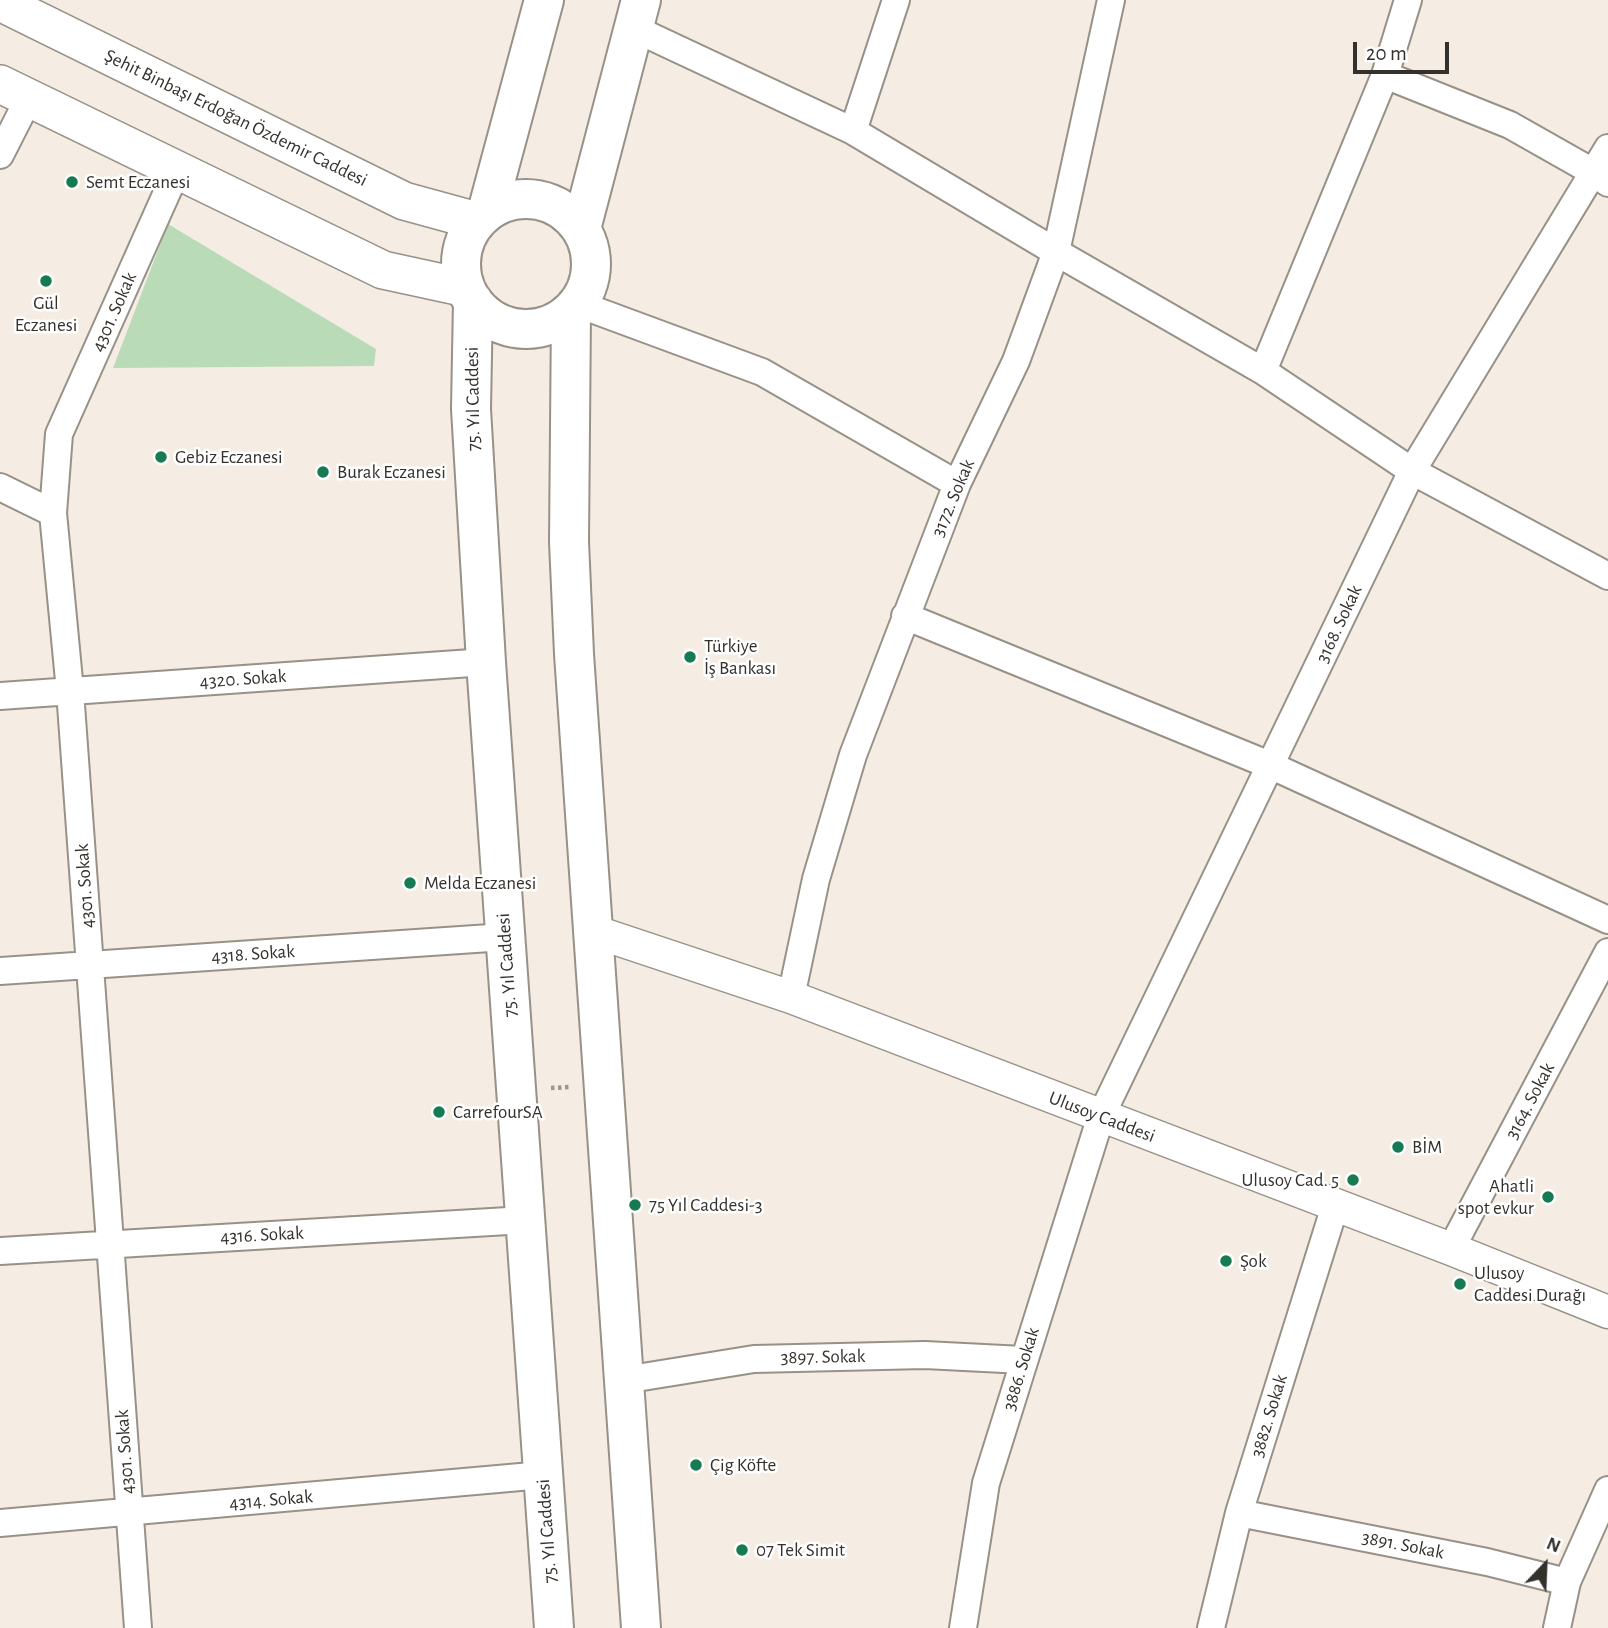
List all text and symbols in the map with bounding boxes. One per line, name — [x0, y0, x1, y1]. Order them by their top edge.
scale bar — [1356, 28, 1452, 72]
text: 20 m — [1366, 43, 1407, 64]
street label: Şehit Binbaşı Erdoğan Özdemir Caddesi — [101, 44, 371, 192]
place label: Semt Eczanesi — [86, 171, 190, 193]
marker: Semt Eczanesi — [64, 174, 80, 190]
street label: 4301. Sokak — [86, 269, 142, 355]
marker: Gül Eczanesi — [38, 273, 54, 289]
place label: Gül Eczanesi — [15, 292, 77, 336]
street label: 75. Yıl Caddesi — [461, 347, 485, 451]
place label: Gebiz Eczanesi — [175, 446, 283, 468]
marker: Gebiz Eczanesi — [153, 449, 169, 465]
street label: 3172. Sokak — [926, 456, 980, 540]
place label: Burak Eczanesi — [337, 461, 446, 483]
marker: Burak Eczanesi — [315, 464, 331, 480]
street label: 3168. Sokak — [1311, 581, 1367, 667]
place label: Türkiye İş Bankası — [704, 635, 776, 679]
marker: Türkiye İş Bankası — [682, 649, 698, 665]
street label: 4320. Sokak — [199, 665, 287, 693]
street label: 4301. Sokak — [71, 843, 99, 929]
place label: Melda Eczanesi — [424, 872, 536, 894]
marker: Melda Eczanesi — [402, 875, 418, 891]
street label: 75. Yıl Caddesi — [492, 912, 522, 1018]
street label: 4318. Sokak — [210, 940, 296, 968]
street label: 3164. Sokak — [1500, 1059, 1560, 1143]
street label: Ulusoy Caddesi — [1045, 1086, 1159, 1148]
place label: CarrefourSA — [453, 1101, 543, 1123]
marker: CarrefourSA — [431, 1104, 447, 1120]
place label: BİM — [1412, 1136, 1442, 1158]
marker: BİM — [1390, 1139, 1406, 1155]
place label: Ulusoy Cad. 5 — [1241, 1169, 1339, 1191]
marker: Ulusoy Cad. 5 — [1345, 1172, 1361, 1188]
place label: Ahatli spot evkur — [1458, 1175, 1534, 1219]
marker: Ahatli spot evkur — [1540, 1189, 1556, 1205]
place label: 75 Yıl Caddesi-3 — [649, 1194, 763, 1216]
marker: 75 Yıl Caddesi-3 — [627, 1197, 643, 1213]
street label: 4316. Sokak — [220, 1221, 304, 1249]
place label: Şok — [1240, 1250, 1267, 1272]
marker: Şok — [1218, 1253, 1234, 1269]
place label: Ulusoy Caddesi Durağı — [1474, 1262, 1586, 1306]
marker: Ulusoy Caddesi Durağı — [1452, 1276, 1468, 1292]
street label: 3886. Sokak — [998, 1325, 1044, 1413]
street label: 3897. Sokak — [780, 1345, 866, 1369]
street label: 3882. Sokak — [1246, 1372, 1292, 1460]
street label: 4301. Sokak — [111, 1409, 139, 1495]
place label: Çig Köfte — [710, 1454, 776, 1476]
marker: Çig Köfte — [688, 1457, 704, 1473]
street label: 75. Yıl Caddesi — [532, 1478, 562, 1584]
street label: 4314. Sokak — [228, 1485, 314, 1515]
street label: 3891. Sokak — [1360, 1526, 1446, 1564]
north arrow — [1510, 1530, 1580, 1600]
text: N — [1544, 1534, 1563, 1557]
place label: 07 Tek Simit — [756, 1539, 845, 1561]
marker: 07 Tek Simit — [734, 1542, 750, 1558]

